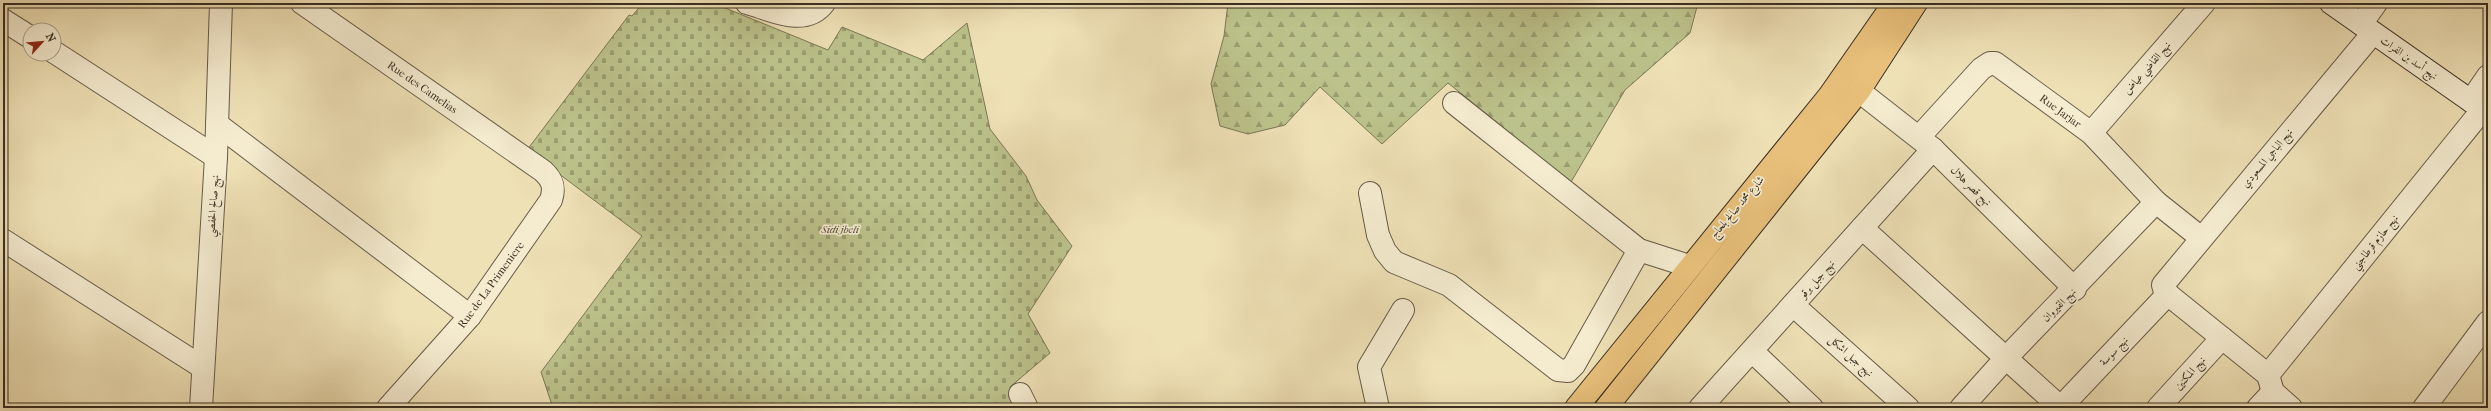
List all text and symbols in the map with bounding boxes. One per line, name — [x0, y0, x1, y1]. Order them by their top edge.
north arrow — [22, 22, 62, 62]
text: N — [43, 31, 58, 45]
street label: نهج أسد بن الفرات — [2376, 32, 2441, 86]
street label: نهج القاضي عياض — [2120, 39, 2177, 100]
street label: Rue des Camelias — [385, 58, 460, 116]
street label: Rue Jarjar — [2037, 91, 2084, 130]
street label: نهج الباجي المسعودي — [2239, 126, 2298, 193]
street label: نهج قصر هلال — [1945, 163, 1994, 212]
street label: شارع محمد صالح بلحاج — [1707, 173, 1770, 243]
street label: نهج صالح الحفصي — [204, 174, 226, 238]
street label: نهج حازم قرطاجني — [2349, 212, 2404, 275]
park label: Sidi jbeli — [820, 223, 860, 236]
street label: Rue de La Primeniere — [455, 239, 527, 331]
street label: نهج جبل برقو — [1796, 257, 1840, 304]
street label: نهج القيروان — [2039, 285, 2082, 328]
street label: نهج جبل اشكل — [1823, 333, 1876, 382]
street label: نهج سوسة — [2097, 334, 2134, 371]
street label: نهج المكنين — [2172, 354, 2211, 395]

